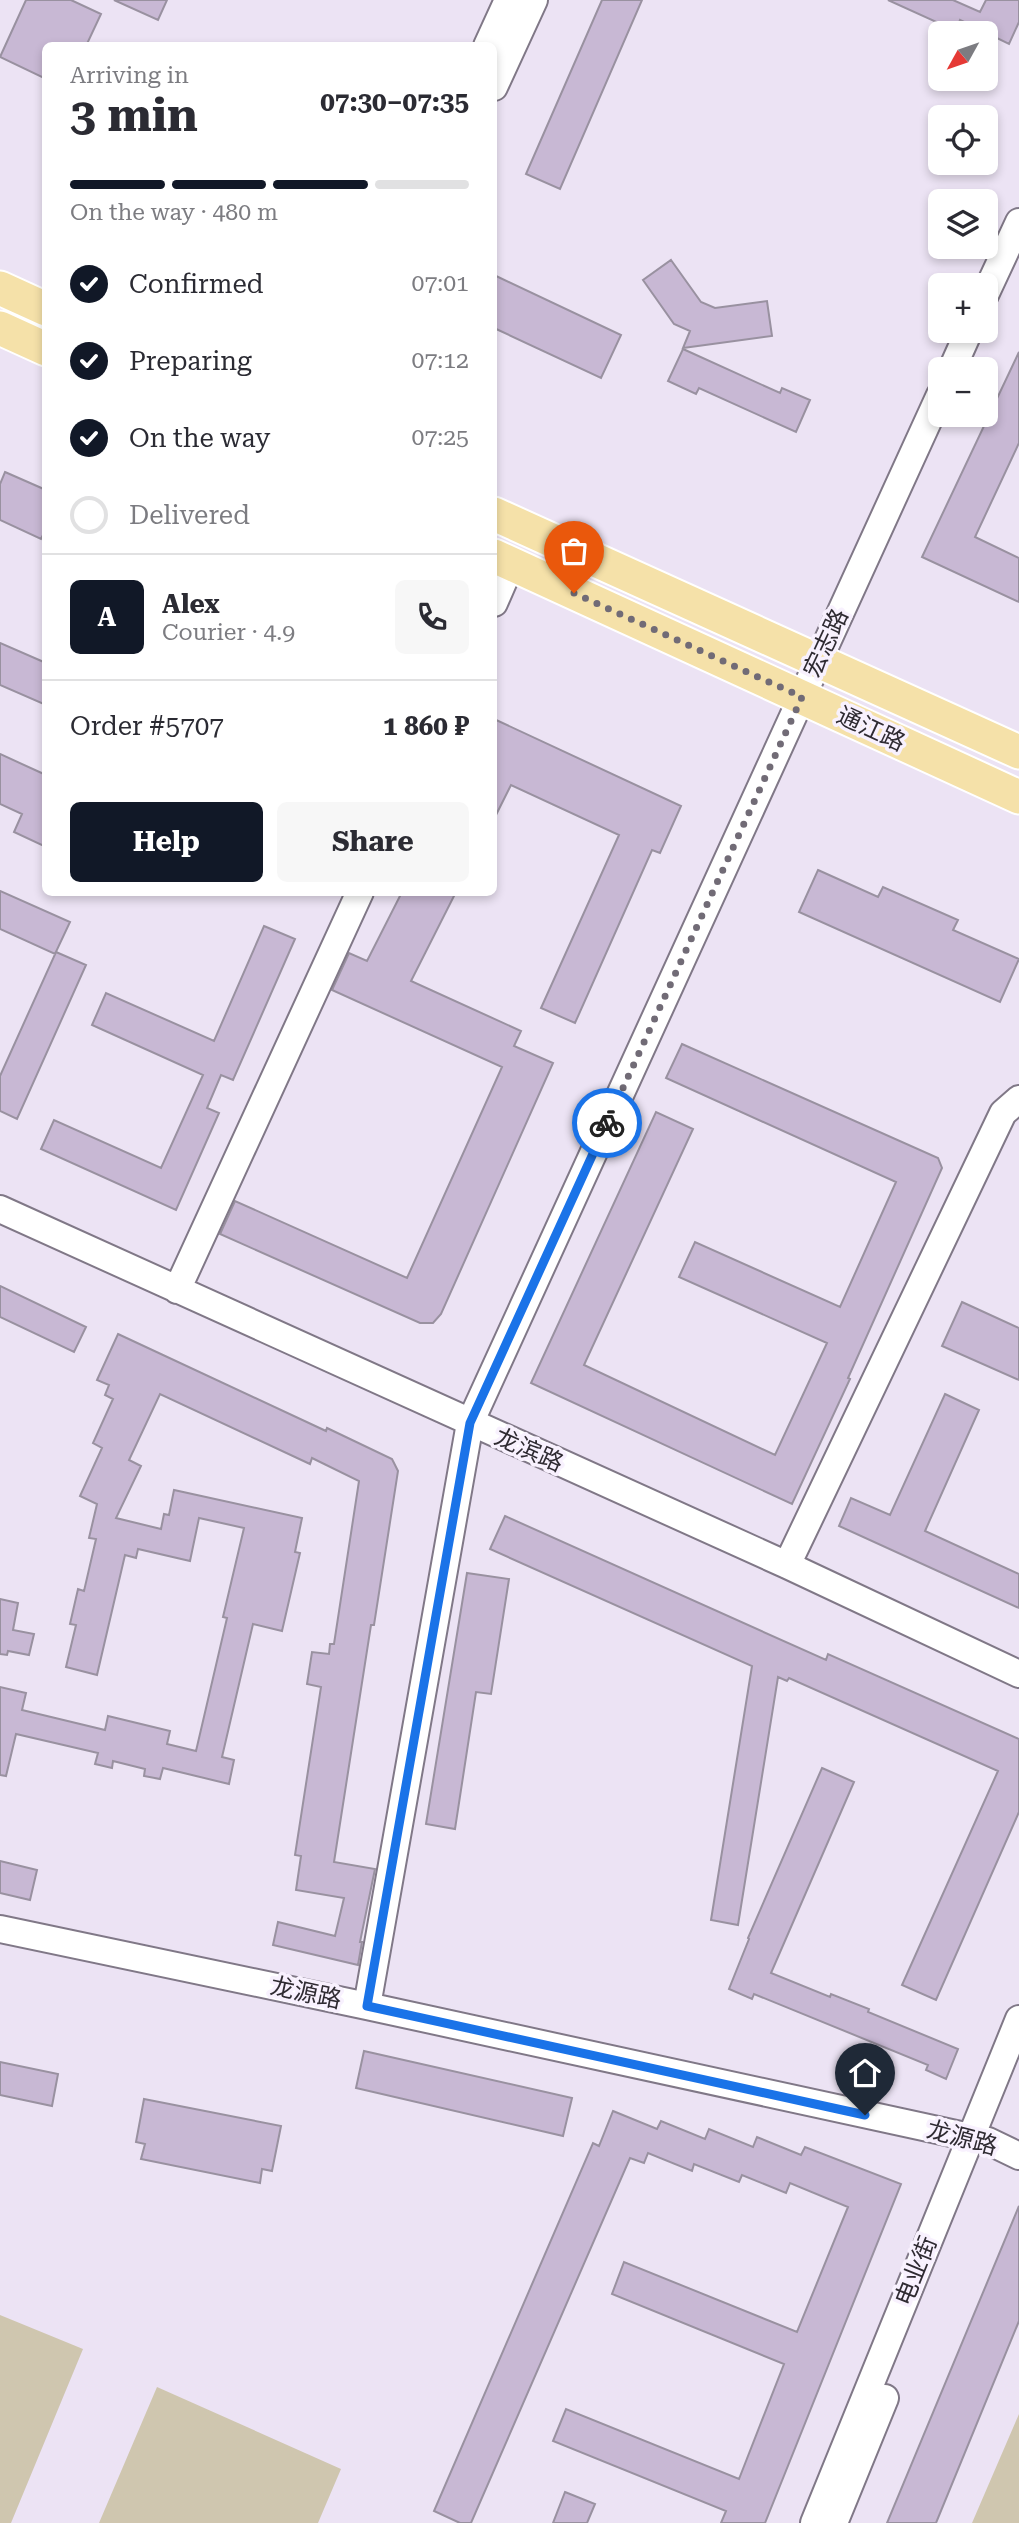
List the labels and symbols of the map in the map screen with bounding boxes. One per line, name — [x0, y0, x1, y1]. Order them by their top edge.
north arrow — [928, 21, 998, 91]
pin — [544, 521, 604, 593]
street label: 宏志路 — [798, 604, 854, 682]
street label: 通江路 — [832, 701, 910, 757]
courier — [572, 1088, 642, 1158]
street label: 龙滨路 — [490, 1423, 568, 1477]
street label: 龙源路 — [268, 1972, 344, 2014]
pin — [835, 2043, 895, 2115]
street label: 龙源路 — [924, 2115, 1000, 2161]
street label: 电业街 — [890, 2232, 942, 2310]

